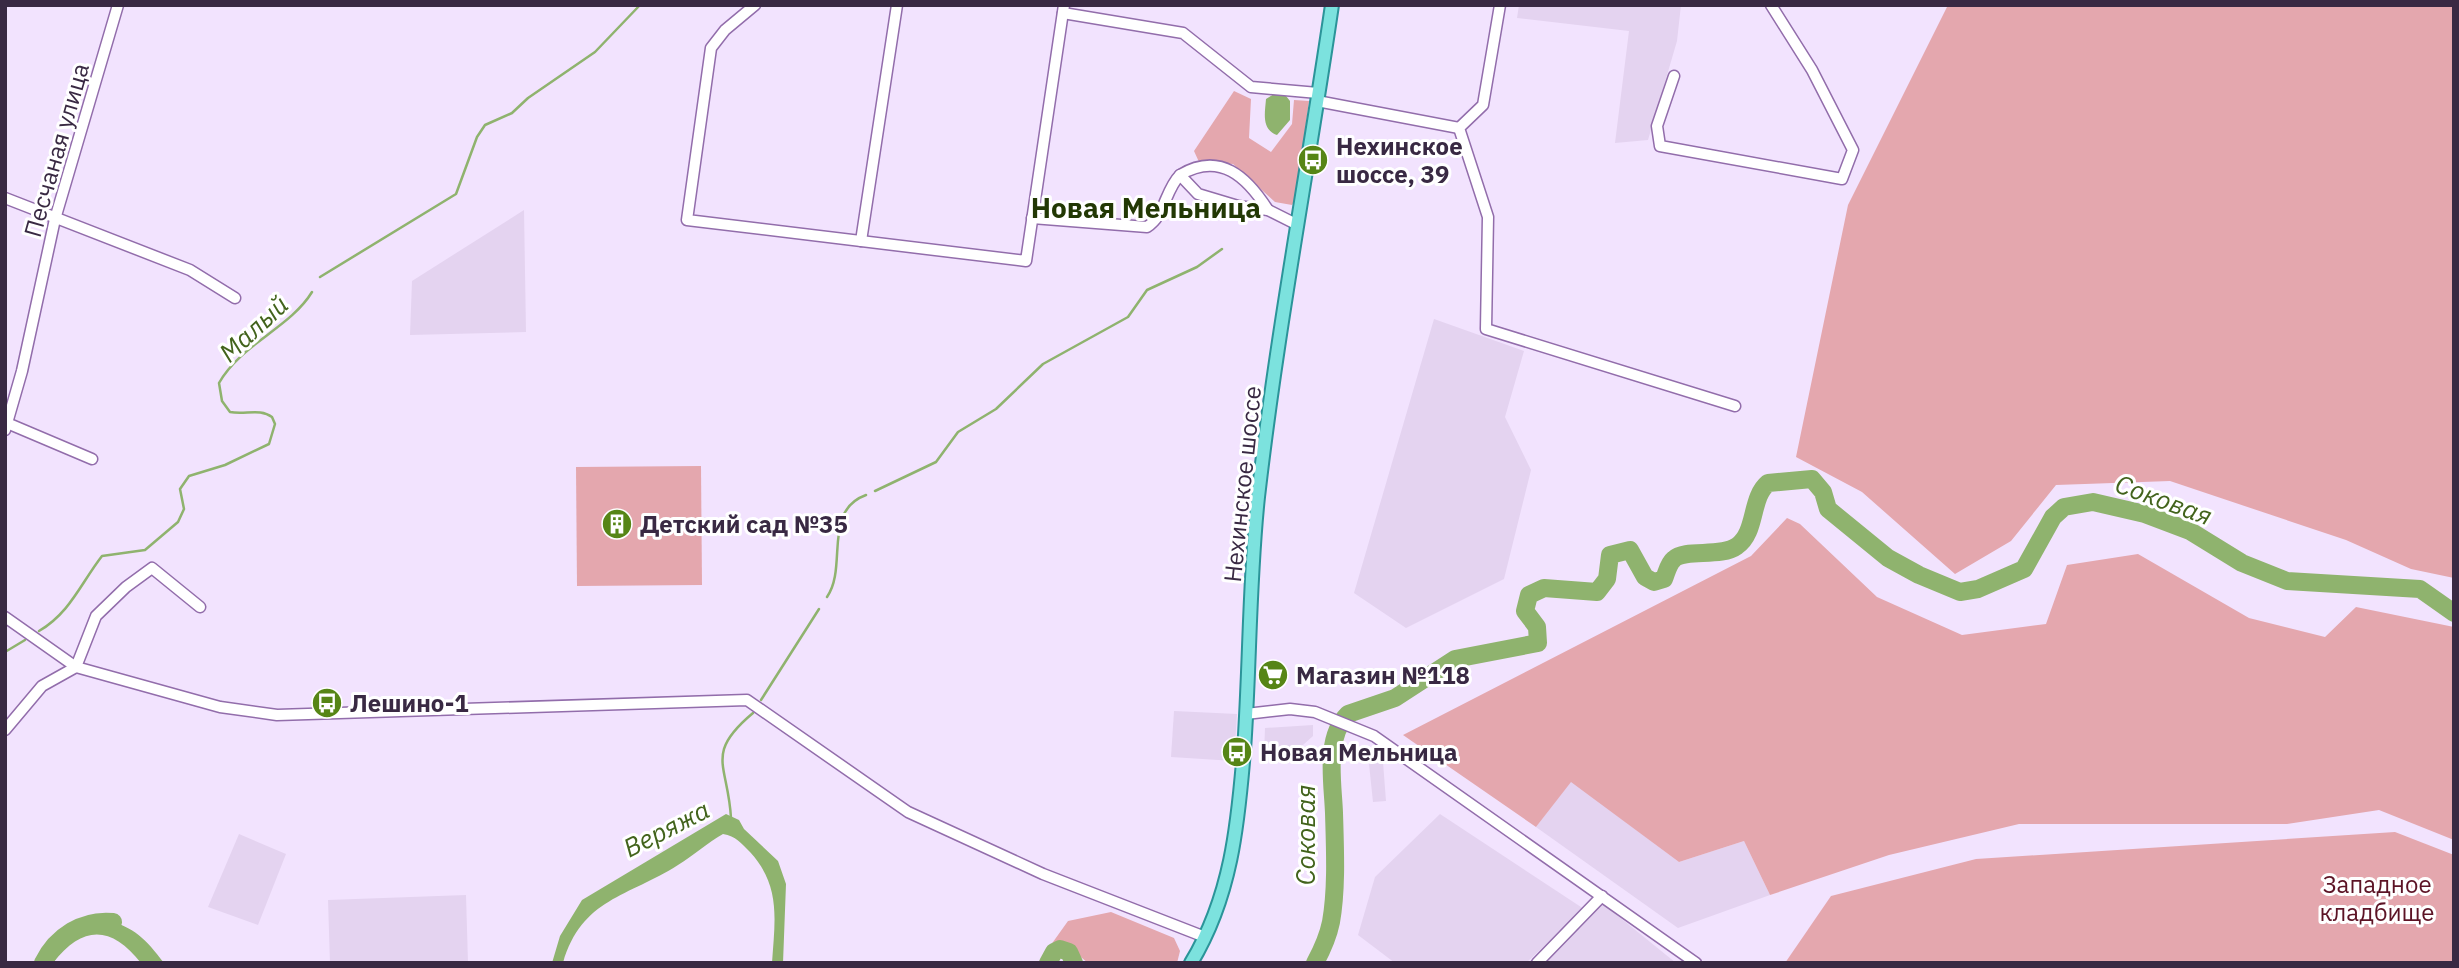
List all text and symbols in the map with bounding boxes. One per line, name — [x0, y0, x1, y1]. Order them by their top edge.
street label: Песчаная улица — [16, 59, 96, 241]
place label: Нехинское шоссе, 39 — [1336, 130, 1463, 190]
bus stop icon: Нехинское шоссе, 39 — [1296, 143, 1330, 177]
district label: Новая Мельница — [1031, 189, 1261, 226]
water label: Малый — [211, 287, 295, 369]
street label: Нехинское шоссе — [1216, 384, 1268, 584]
water label: Соковая — [2111, 466, 2217, 532]
building icon: Детский сад №35 — [600, 507, 634, 541]
place label: Детский сад №35 — [640, 508, 848, 540]
supermarket icon: Магазин №118 — [1256, 658, 1290, 692]
place label: Магазин №118 — [1296, 659, 1470, 691]
bus stop icon: Лешино-1 — [310, 686, 344, 720]
place label: Лешино-1 — [350, 687, 469, 719]
bus stop icon: Новая Мельница — [1220, 735, 1254, 769]
place label: Новая Мельница — [1260, 736, 1458, 768]
water label: Соковая — [1288, 785, 1322, 885]
water label: Веряжа — [617, 792, 715, 864]
park label: Западное кладбище — [2319, 868, 2435, 928]

